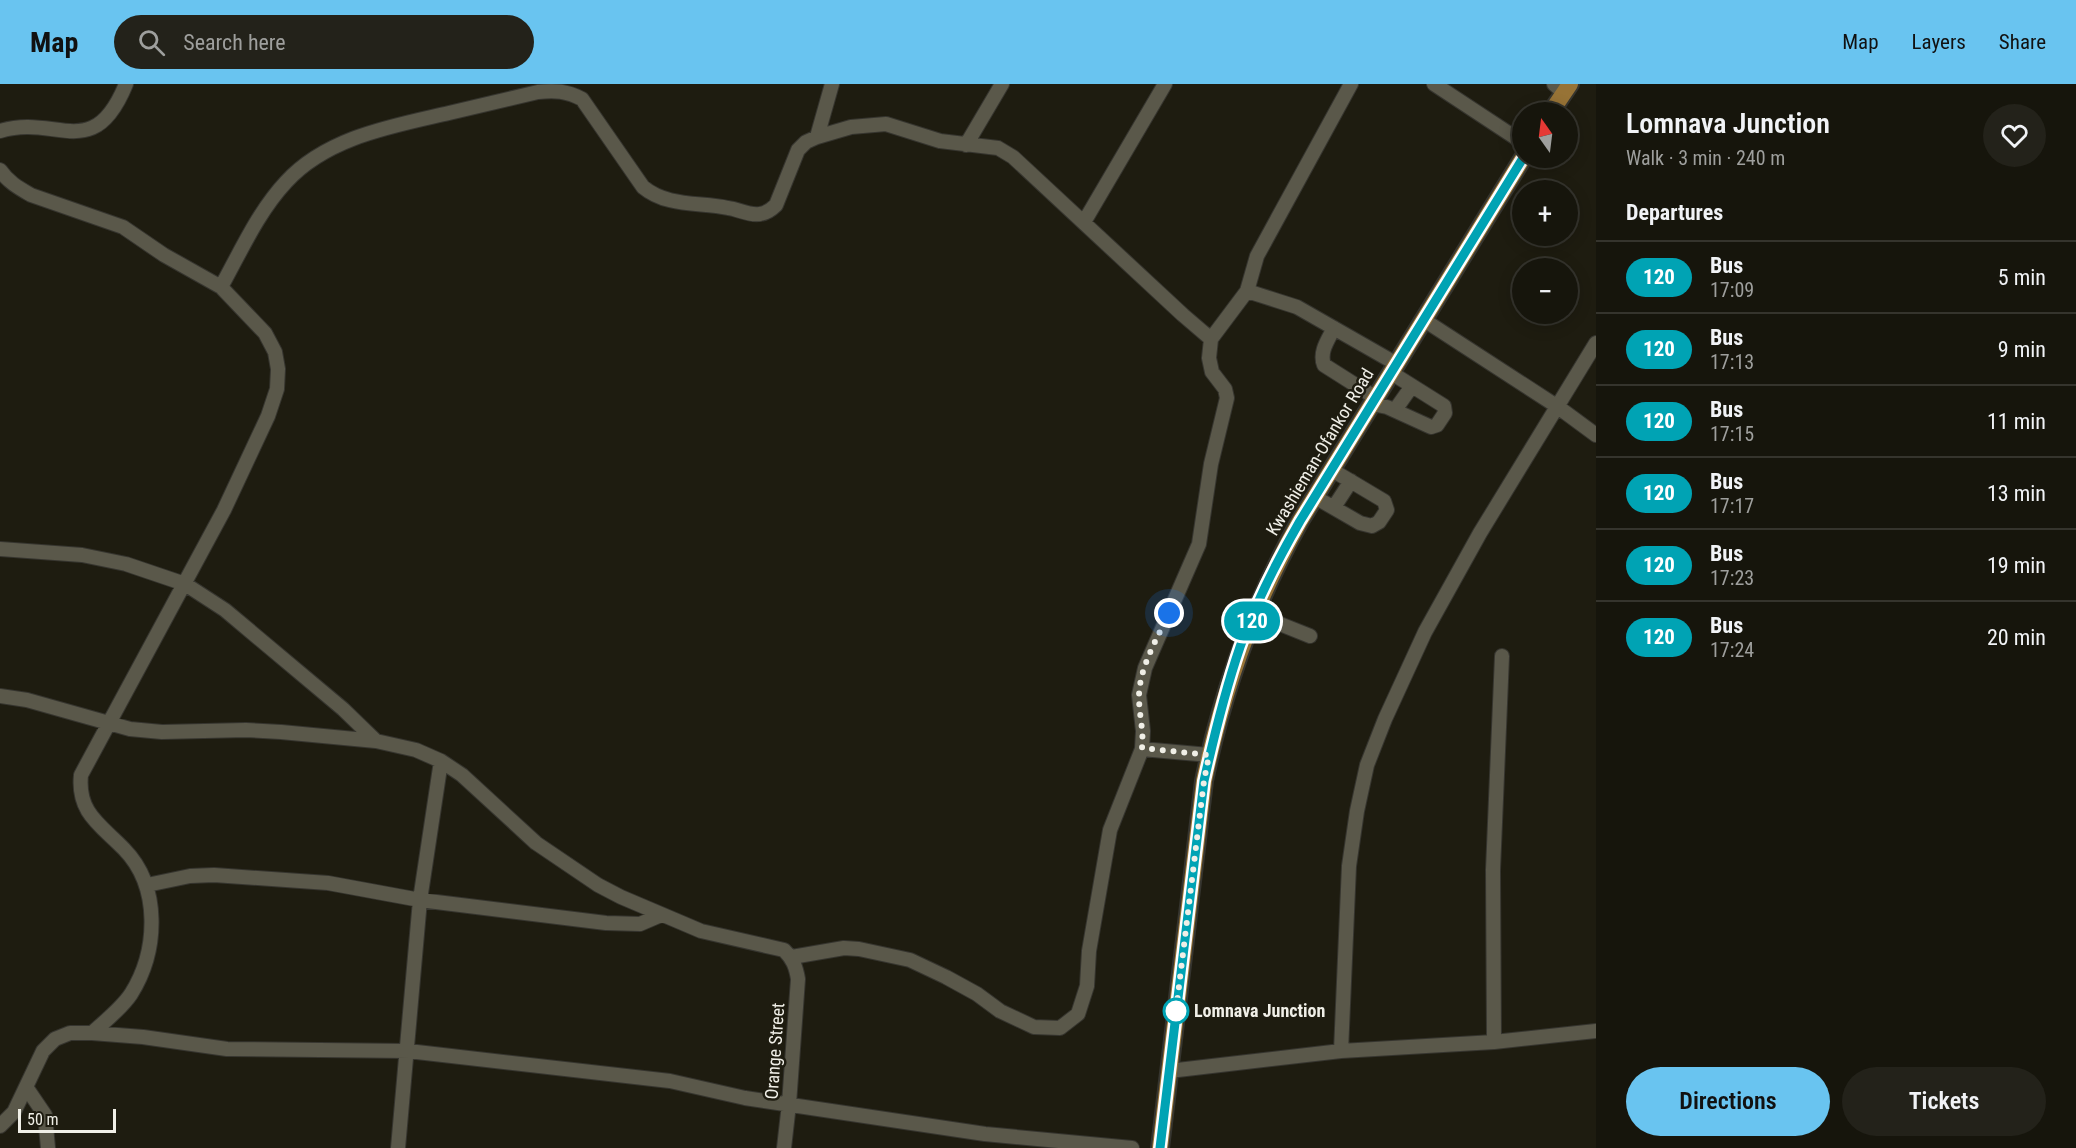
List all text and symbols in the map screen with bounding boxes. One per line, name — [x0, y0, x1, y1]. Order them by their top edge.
search box — [114, 15, 534, 69]
text: Map — [30, 26, 78, 59]
icon: search — [135, 26, 168, 59]
text: Search here — [183, 30, 286, 55]
text: Map — [1842, 30, 1879, 54]
text: Layers — [1912, 30, 1966, 54]
text: Share — [1999, 30, 2046, 54]
north arrow — [1512, 102, 1578, 168]
map controls — [1512, 102, 1578, 324]
button: heart — [1983, 104, 2046, 167]
text: Lomnava Junction — [1626, 107, 1830, 140]
text: Walk · 3 min · 240 m — [1626, 146, 1785, 170]
button: + — [1512, 180, 1578, 246]
text: Departures — [1626, 200, 1723, 225]
text: Bus — [1710, 253, 1743, 278]
button: − — [1512, 258, 1578, 324]
text: 120 — [1643, 265, 1675, 289]
text: 5 min — [1998, 265, 2046, 290]
text: 17:09 — [1710, 278, 1754, 302]
text: Bus — [1710, 325, 1743, 350]
text: 120 — [1643, 337, 1675, 361]
text: 9 min — [1998, 337, 2046, 362]
text: 17:13 — [1710, 350, 1754, 374]
street label: Kwashieman-Ofankor Road — [1261, 364, 1378, 539]
text: Bus — [1710, 397, 1743, 422]
text: 120 — [1643, 409, 1675, 433]
text: 11 min — [1987, 409, 2046, 434]
text: 17:15 — [1710, 422, 1754, 446]
text: Bus — [1710, 469, 1743, 494]
text: 120 — [1643, 481, 1675, 505]
text: 13 min — [1987, 481, 2046, 506]
text: 17:17 — [1710, 494, 1754, 518]
text: Bus — [1710, 541, 1743, 566]
text: 120 — [1643, 553, 1675, 577]
text: 19 min — [1987, 553, 2046, 578]
text: 17:23 — [1710, 566, 1754, 590]
your location — [1154, 598, 1184, 628]
line badge: 120 — [1218, 602, 1286, 640]
text: 120 — [1236, 609, 1268, 633]
text: Bus — [1710, 613, 1743, 638]
text: 120 — [1643, 625, 1675, 649]
text: 20 min — [1987, 625, 2046, 650]
text: 17:24 — [1710, 638, 1754, 662]
marker: Lomnava Junction — [1163, 998, 1189, 1024]
place label: Lomnava Junction — [1194, 1000, 1325, 1021]
street label: Orange Street — [761, 1002, 788, 1100]
button: Directions — [1626, 1067, 1830, 1136]
button: Tickets — [1842, 1067, 2046, 1136]
scale bar — [18, 1106, 116, 1134]
text: 50 m — [27, 1110, 59, 1129]

